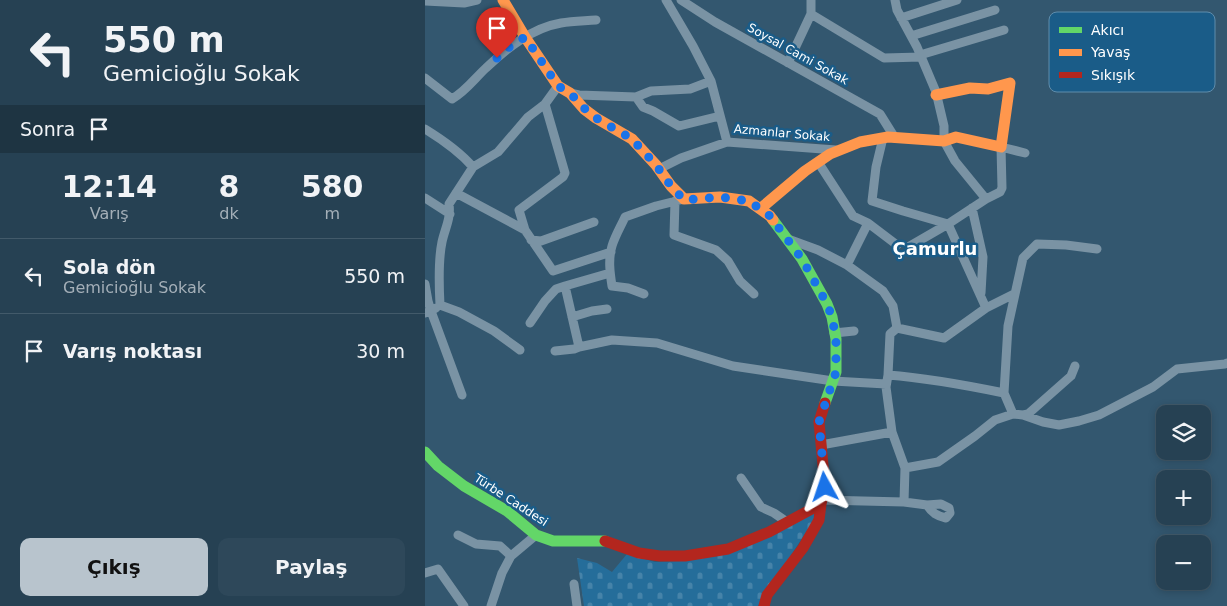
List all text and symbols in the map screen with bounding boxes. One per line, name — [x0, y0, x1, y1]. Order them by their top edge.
pin — [476, 7, 518, 58]
legend — [1049, 12, 1215, 92]
icon: arrive — [483, 14, 511, 42]
icon: left — [20, 20, 85, 85]
text: 550 m — [103, 20, 225, 60]
street label: Soysal Cami Sokak — [745, 20, 851, 88]
text: Akıcı — [1091, 22, 1124, 38]
text: Yavaş — [1090, 44, 1130, 60]
text: Gemicioğlu Sokak — [103, 61, 300, 86]
text: Sıkışık — [1091, 67, 1136, 83]
icon: arrive — [85, 115, 113, 143]
text: Sonra — [20, 118, 75, 140]
street label: Azmanlar Sokak — [733, 122, 831, 144]
text: 12:14 — [62, 169, 157, 204]
text: 8 — [219, 169, 239, 204]
text: 580 — [301, 169, 364, 204]
text: Varış — [90, 204, 129, 223]
text: dk — [219, 204, 239, 223]
text: m — [324, 204, 340, 223]
district label: Çamurlu — [893, 238, 977, 259]
text: Sola dön — [63, 256, 156, 278]
icon: left — [20, 262, 48, 290]
text: 550 m — [344, 265, 405, 287]
text: Gemicioğlu Sokak — [63, 278, 206, 297]
icon: arrive — [20, 337, 48, 365]
text: Varış noktası — [63, 340, 202, 362]
text: 30 m — [356, 340, 405, 362]
map controls — [1156, 405, 1211, 590]
button: layers — [1156, 405, 1211, 460]
position arrow — [798, 460, 850, 512]
street label: Türbe Caddesi — [471, 470, 550, 529]
button: + — [1156, 470, 1211, 525]
button: − — [1156, 535, 1211, 590]
button: Çıkış — [20, 538, 208, 596]
button: Paylaş — [218, 538, 405, 596]

